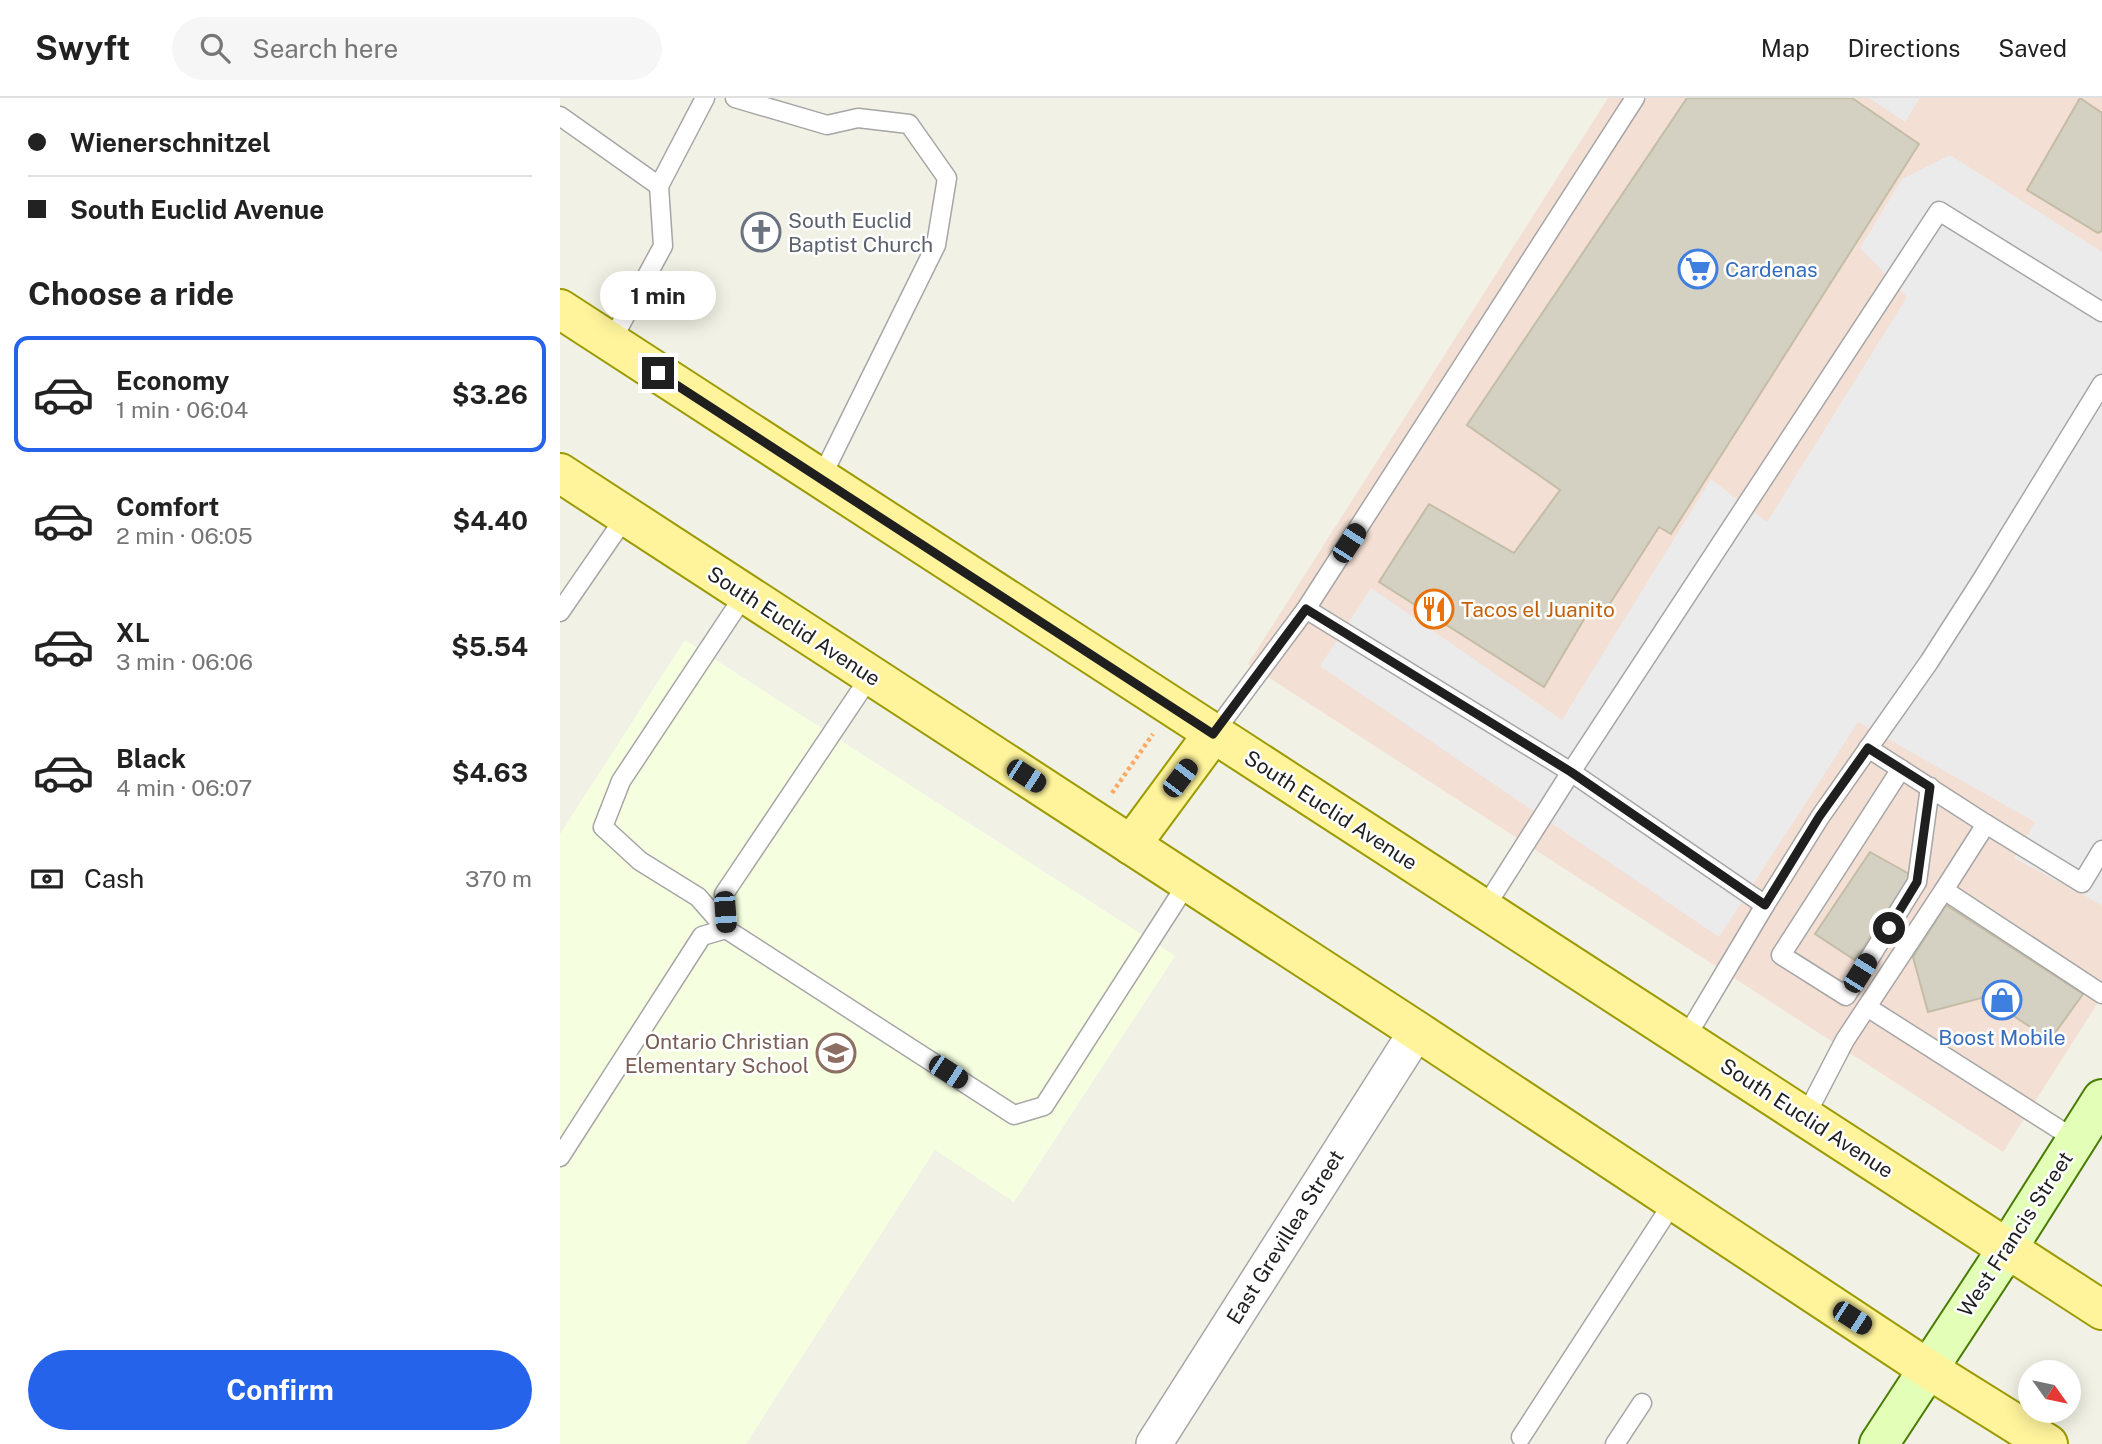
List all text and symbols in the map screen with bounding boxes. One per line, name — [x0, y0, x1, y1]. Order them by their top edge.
search box — [172, 17, 662, 80]
text: Swyft — [35, 29, 130, 67]
icon: search — [196, 29, 234, 67]
text: Search here — [252, 33, 398, 64]
text: Map — [1761, 34, 1810, 62]
text: Directions — [1848, 34, 1960, 62]
text: Saved — [1998, 34, 2067, 62]
text: Wienerschnitzel — [70, 127, 271, 158]
text: South Euclid Avenue — [70, 194, 324, 225]
place label: South Euclid Baptist Church — [788, 208, 933, 257]
church icon: South Euclid Baptist Church — [740, 211, 782, 253]
supermarket icon: Cardenas — [1677, 248, 1719, 290]
place label: Cardenas — [1725, 257, 1818, 282]
callout: 1 min — [600, 272, 716, 320]
text: Choose a ride — [28, 275, 234, 312]
text: 1 min — [630, 282, 686, 309]
route end — [642, 357, 674, 389]
icon: car — [32, 363, 95, 426]
text: Economy — [116, 365, 229, 396]
text: $3.26 — [452, 379, 528, 410]
text: 1 min · 06:04 — [116, 396, 248, 423]
icon: car — [32, 489, 95, 552]
text: Comfort — [116, 491, 219, 522]
text: $4.40 — [453, 505, 528, 536]
car — [1329, 520, 1370, 566]
text: 2 min · 06:05 — [116, 522, 253, 549]
street label: South Euclid Avenue — [703, 561, 885, 691]
restaurant icon: Tacos el Juanito — [1413, 588, 1455, 630]
place label: Tacos el Juanito — [1461, 597, 1615, 622]
icon: car — [32, 615, 95, 678]
text: XL — [116, 617, 150, 648]
text: $5.54 — [451, 631, 528, 662]
text: 3 min · 06:06 — [116, 648, 253, 675]
icon: car — [32, 741, 95, 804]
text: Black — [116, 743, 186, 774]
street label: South Euclid Avenue — [1240, 745, 1422, 875]
car — [1159, 755, 1202, 801]
car — [1003, 756, 1050, 796]
text: $4.63 — [452, 757, 528, 788]
text: 4 min · 06:07 — [116, 774, 252, 801]
icon: cash — [28, 860, 66, 898]
text: Cash — [84, 863, 144, 894]
text: 370 m — [465, 865, 532, 892]
car — [714, 890, 737, 934]
route start — [1873, 912, 1905, 944]
car — [1840, 950, 1881, 996]
shop icon: Boost Mobile — [1981, 979, 2023, 1021]
place label: Boost Mobile — [1938, 1025, 2066, 1050]
place label: Ontario Christian Elementary School — [625, 1029, 809, 1078]
school or university icon: Ontario Christian Elementary School — [815, 1032, 857, 1074]
car — [925, 1052, 972, 1092]
street label: South Euclid Avenue — [1716, 1053, 1898, 1183]
street label: East Grevillea Street — [1221, 1145, 1349, 1329]
street label: West Francis Street — [1952, 1147, 2078, 1321]
car — [1829, 1298, 1876, 1338]
button: Confirm — [28, 1350, 532, 1430]
north arrow — [2018, 1360, 2081, 1423]
map controls — [2018, 1360, 2081, 1423]

